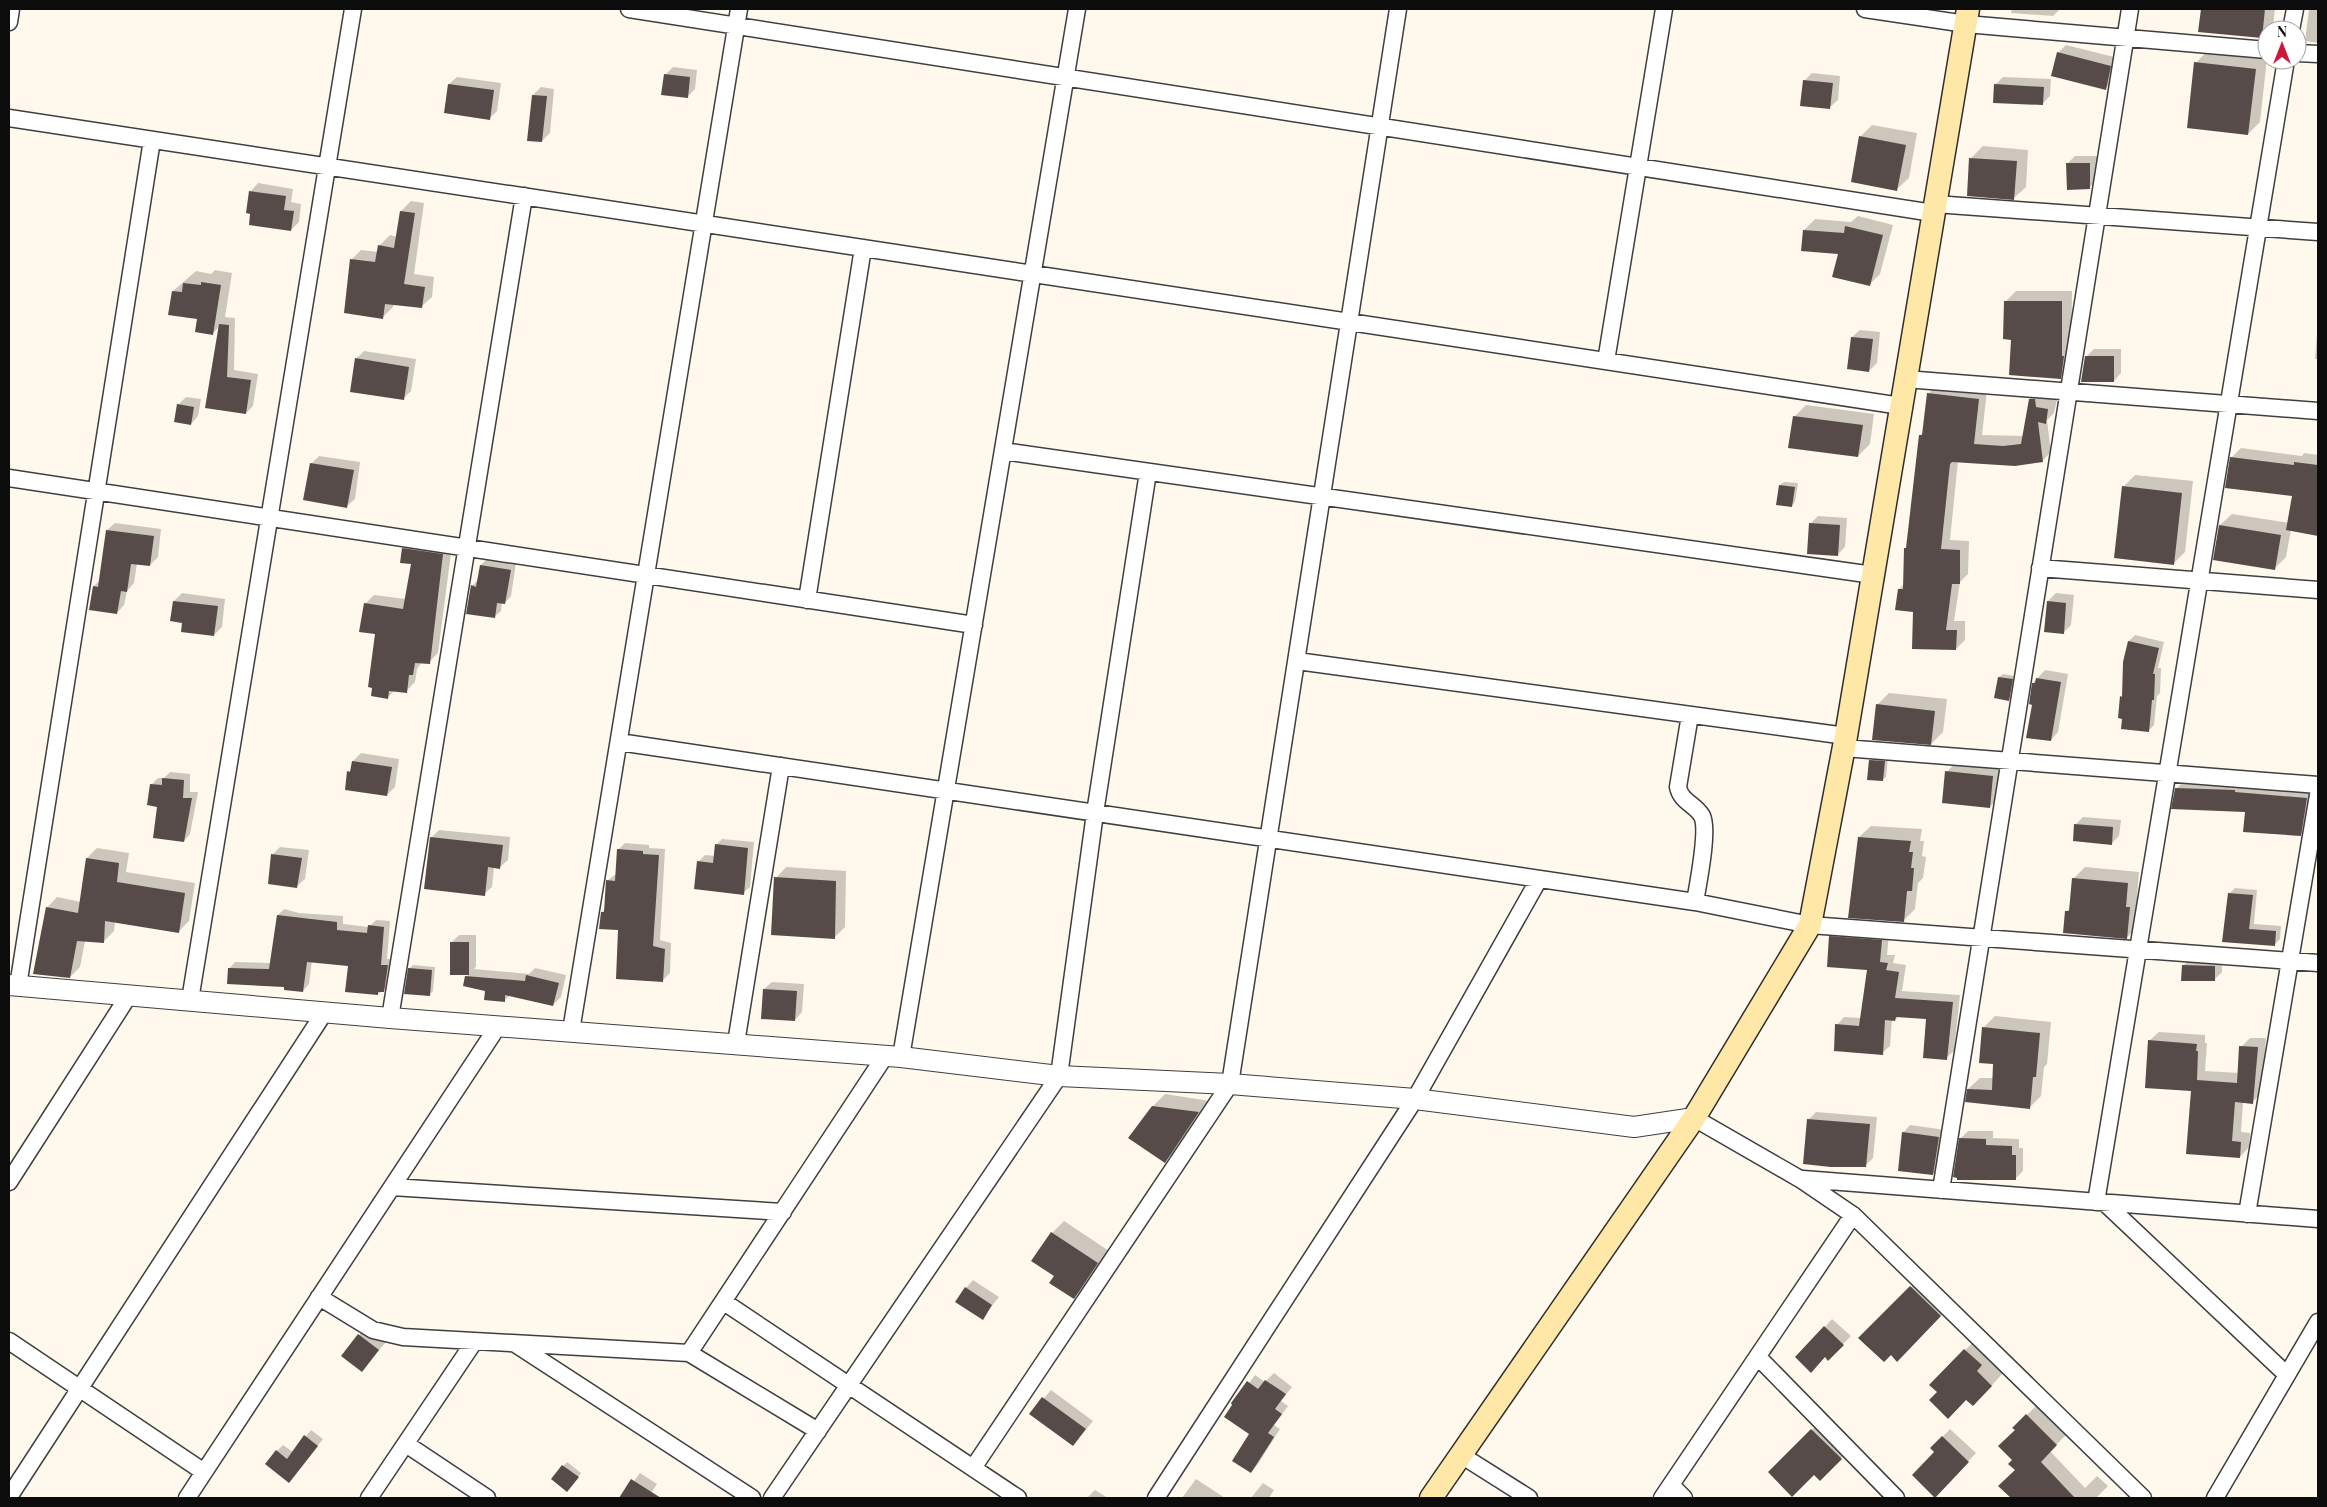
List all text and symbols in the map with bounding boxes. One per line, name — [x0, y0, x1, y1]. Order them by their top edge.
north arrow — [2257, 20, 2307, 70]
text: N — [2277, 22, 2287, 41]

